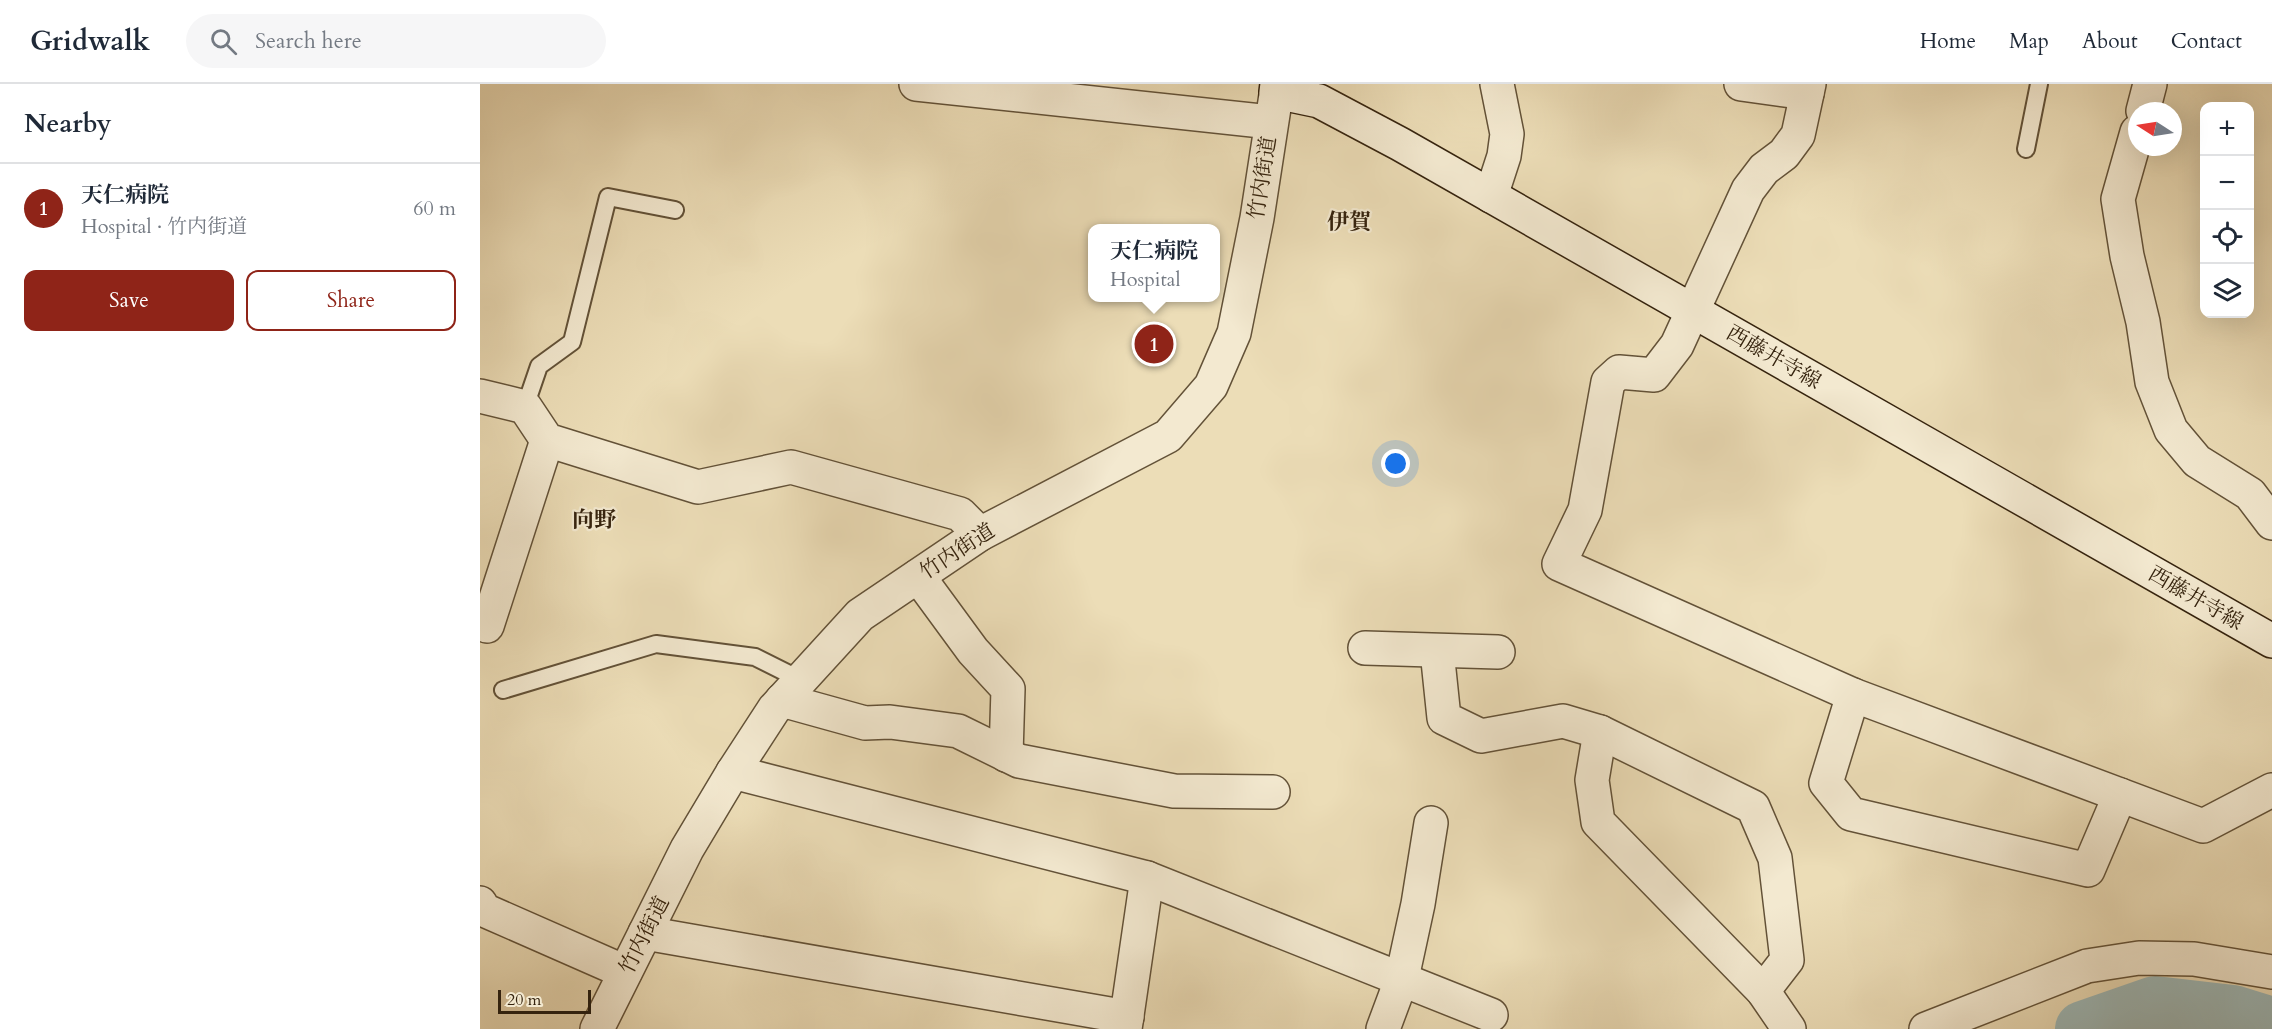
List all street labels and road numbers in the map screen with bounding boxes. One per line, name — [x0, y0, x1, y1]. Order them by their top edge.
street label: 竹内街道 — [1242, 134, 1283, 222]
street label: 西藤井寺線 — [1721, 319, 1826, 396]
street label: 竹内街道 — [914, 516, 1000, 586]
street label: 西藤井寺線 — [2143, 560, 2248, 637]
street label: 竹内街道 — [612, 891, 676, 979]

